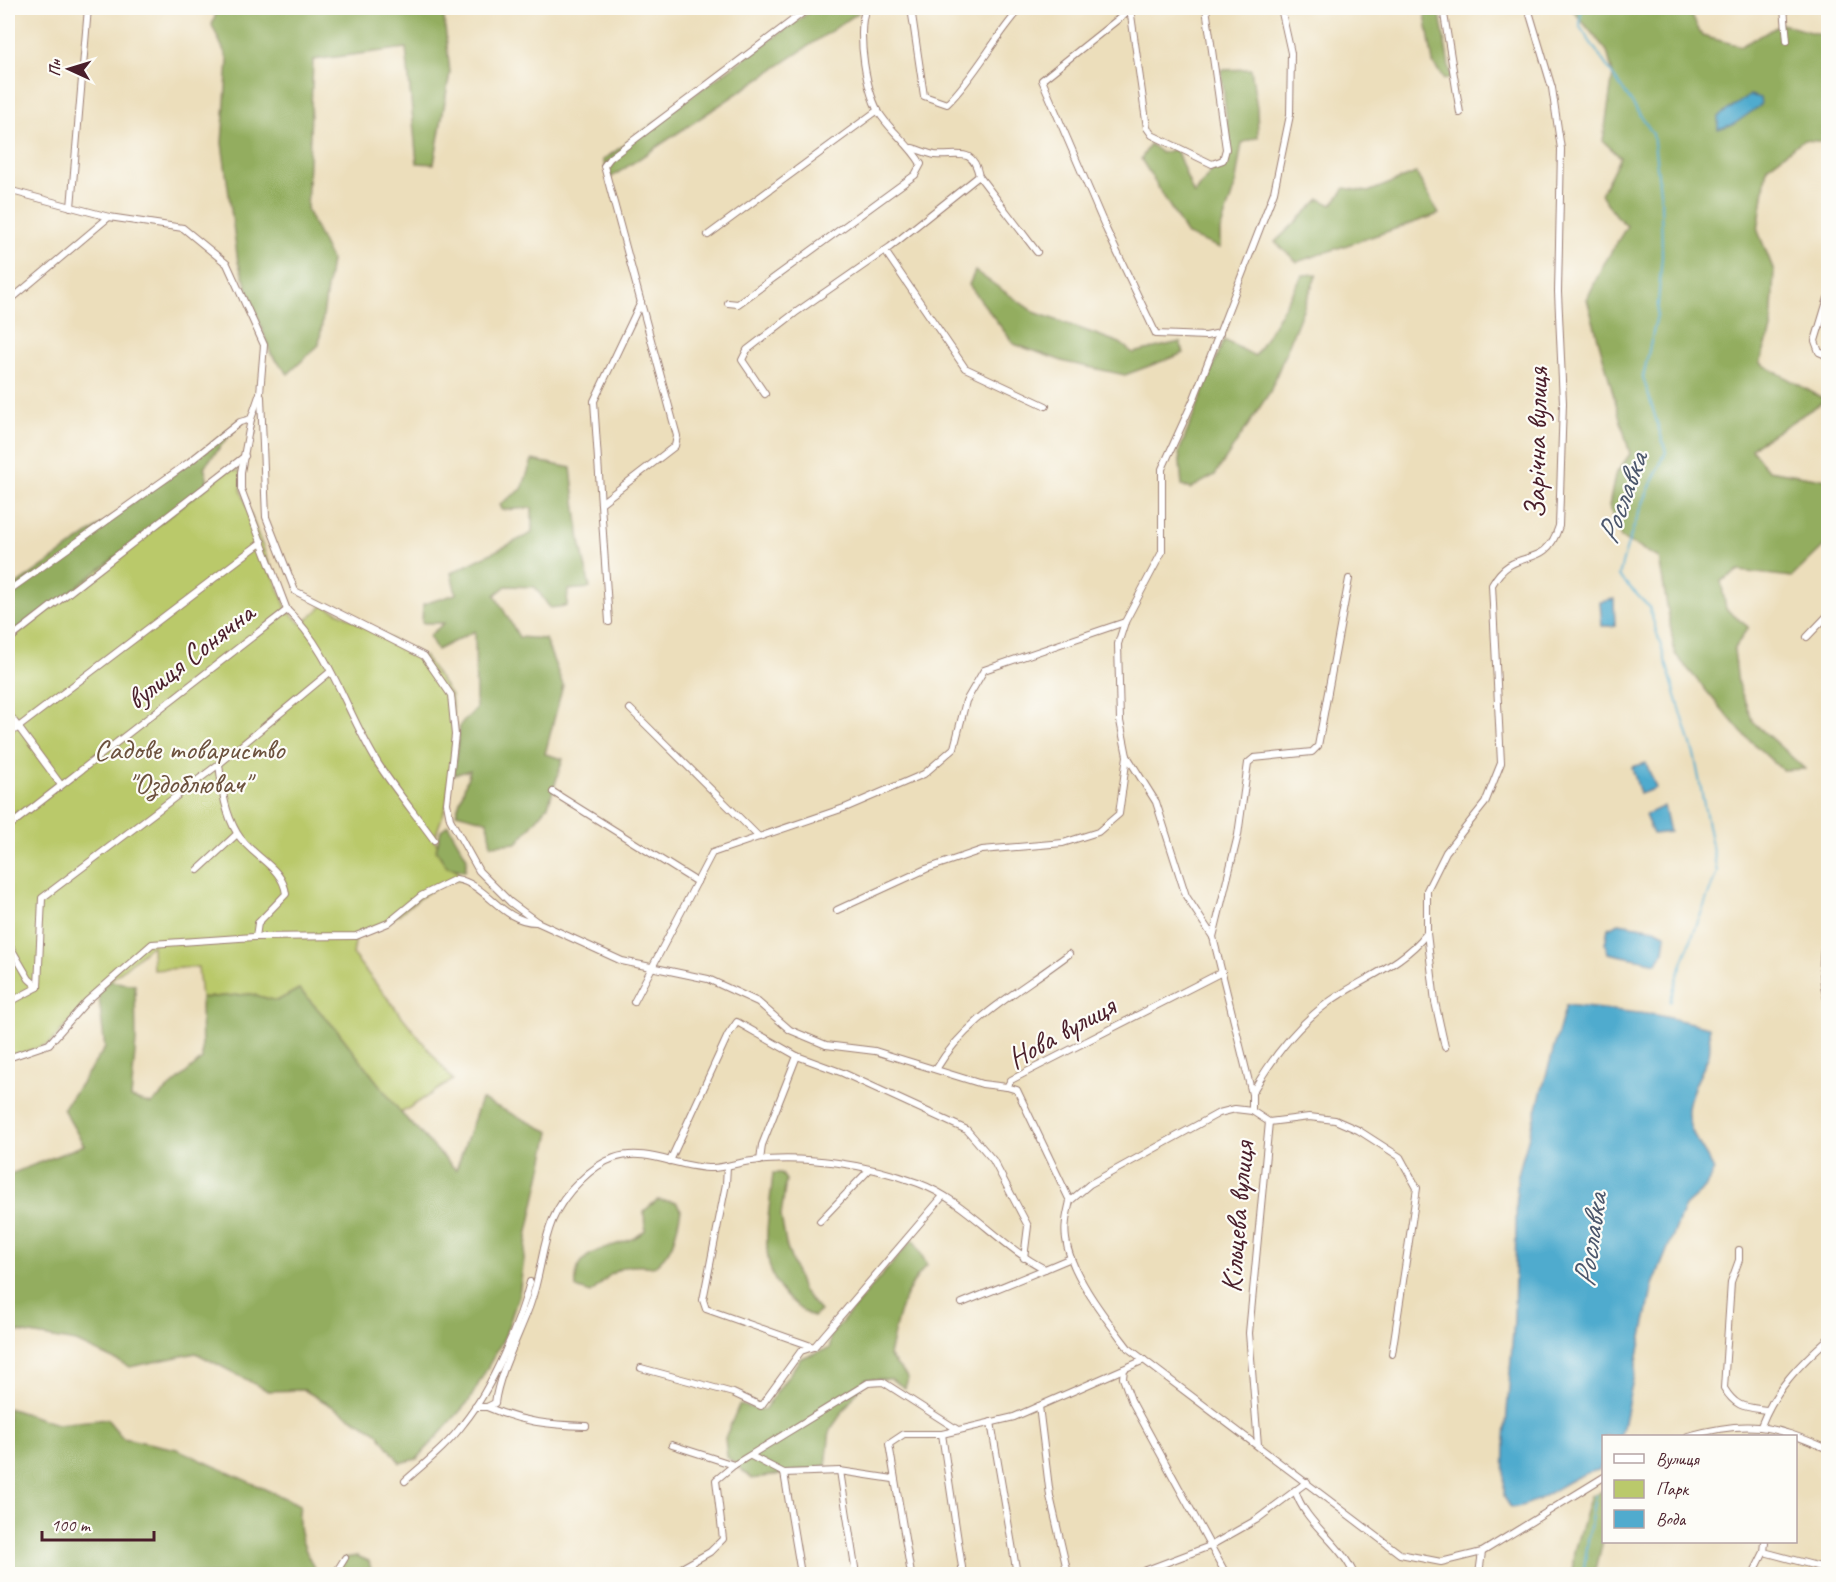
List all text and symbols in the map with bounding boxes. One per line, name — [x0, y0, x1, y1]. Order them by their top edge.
north arrow — [39, 39, 99, 99]
text: Пн — [44, 58, 66, 77]
street label: Зарічна вулиця — [1516, 366, 1556, 519]
water label: Рославка — [1587, 443, 1659, 549]
street label: вулиця Сонячна — [118, 592, 264, 718]
park label: Садове товариство "Оздоблювач" — [94, 730, 286, 802]
street label: Нова вулиця — [1001, 986, 1124, 1077]
street label: Кільцева вулиця — [1211, 1137, 1263, 1294]
water label: Рославка — [1563, 1187, 1617, 1289]
legend — [1602, 1435, 1797, 1543]
text: Вулиця — [1656, 1448, 1700, 1470]
text: Парк — [1656, 1478, 1690, 1500]
scale bar — [42, 1504, 154, 1542]
text: Вода — [1656, 1508, 1687, 1530]
text: 100 m — [51, 1514, 92, 1536]

